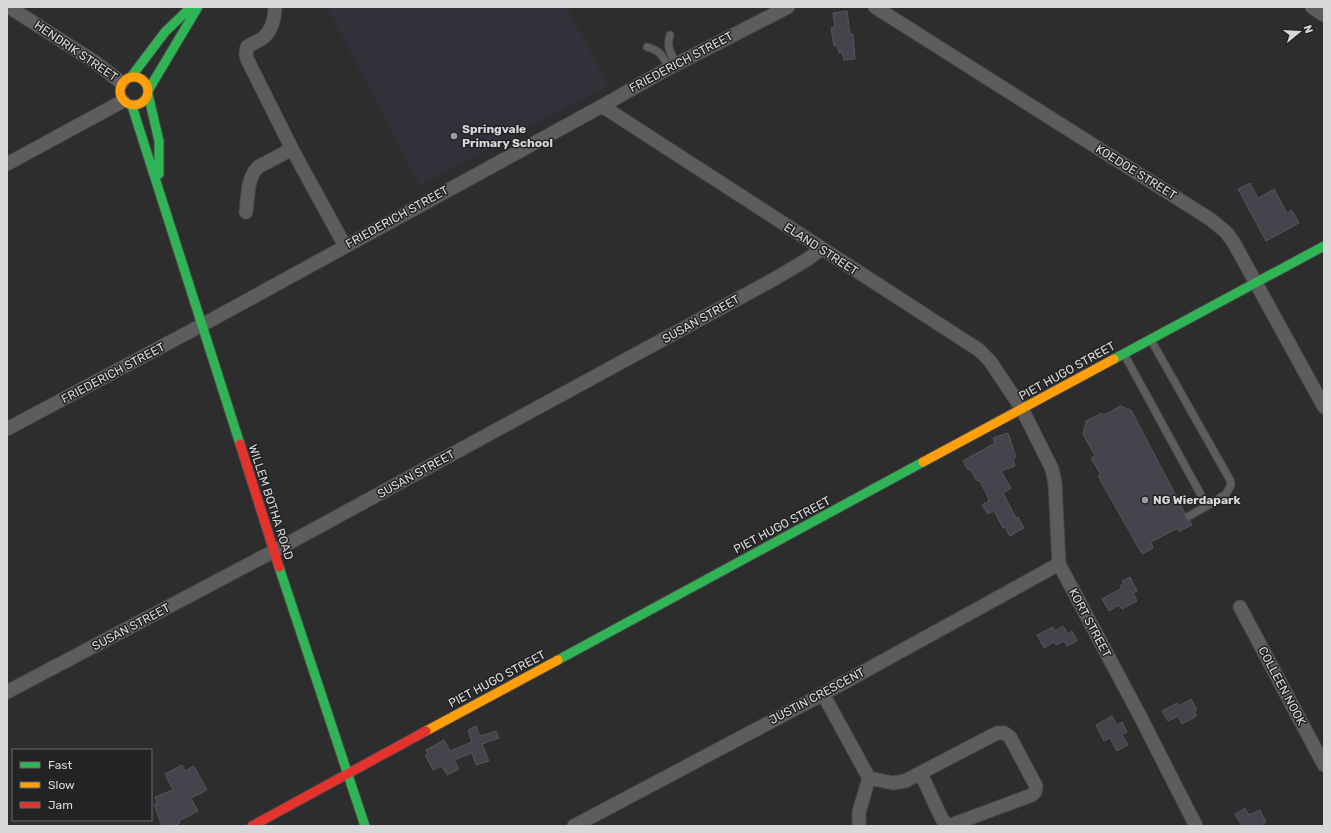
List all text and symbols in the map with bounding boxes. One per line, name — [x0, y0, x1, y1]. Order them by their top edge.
north arrow — [1279, 12, 1319, 52]
street label: HENDRIK STREET — [32, 18, 120, 84]
text: N — [1301, 23, 1315, 35]
street label: FRIEDERICH STREET — [627, 29, 735, 95]
place label: Springvale Primary School — [462, 122, 553, 150]
marker: Springvale Primary School — [449, 131, 459, 141]
street label: KOEDOE STREET — [1093, 142, 1179, 202]
street label: FRIEDERICH STREET — [343, 183, 451, 251]
street label: ELAND STREET — [781, 220, 861, 278]
street label: SUSAN STREET — [660, 292, 742, 346]
street label: PIET HUGO STREET — [1016, 339, 1118, 403]
street label: FRIEDERICH STREET — [59, 340, 167, 406]
street label: WILLEM BOTHA ROAD — [246, 443, 296, 561]
street label: SUSAN STREET — [375, 447, 457, 501]
place label: NG Wierdapark — [1153, 493, 1240, 507]
street label: PIET HUGO STREET — [731, 494, 833, 556]
marker: NG Wierdapark — [1140, 495, 1150, 505]
street label: KORT STREET — [1066, 586, 1114, 660]
street label: SUSAN STREET — [90, 601, 172, 653]
street label: COLLEEN NOOK — [1255, 644, 1309, 728]
street label: PIET HUGO STREET — [446, 648, 548, 710]
street label: JUSTIN CRESCENT — [767, 665, 867, 727]
legend — [12, 749, 152, 821]
text: Fast — [48, 758, 72, 772]
text: Slow — [48, 778, 75, 792]
text: Jam — [48, 798, 73, 812]

